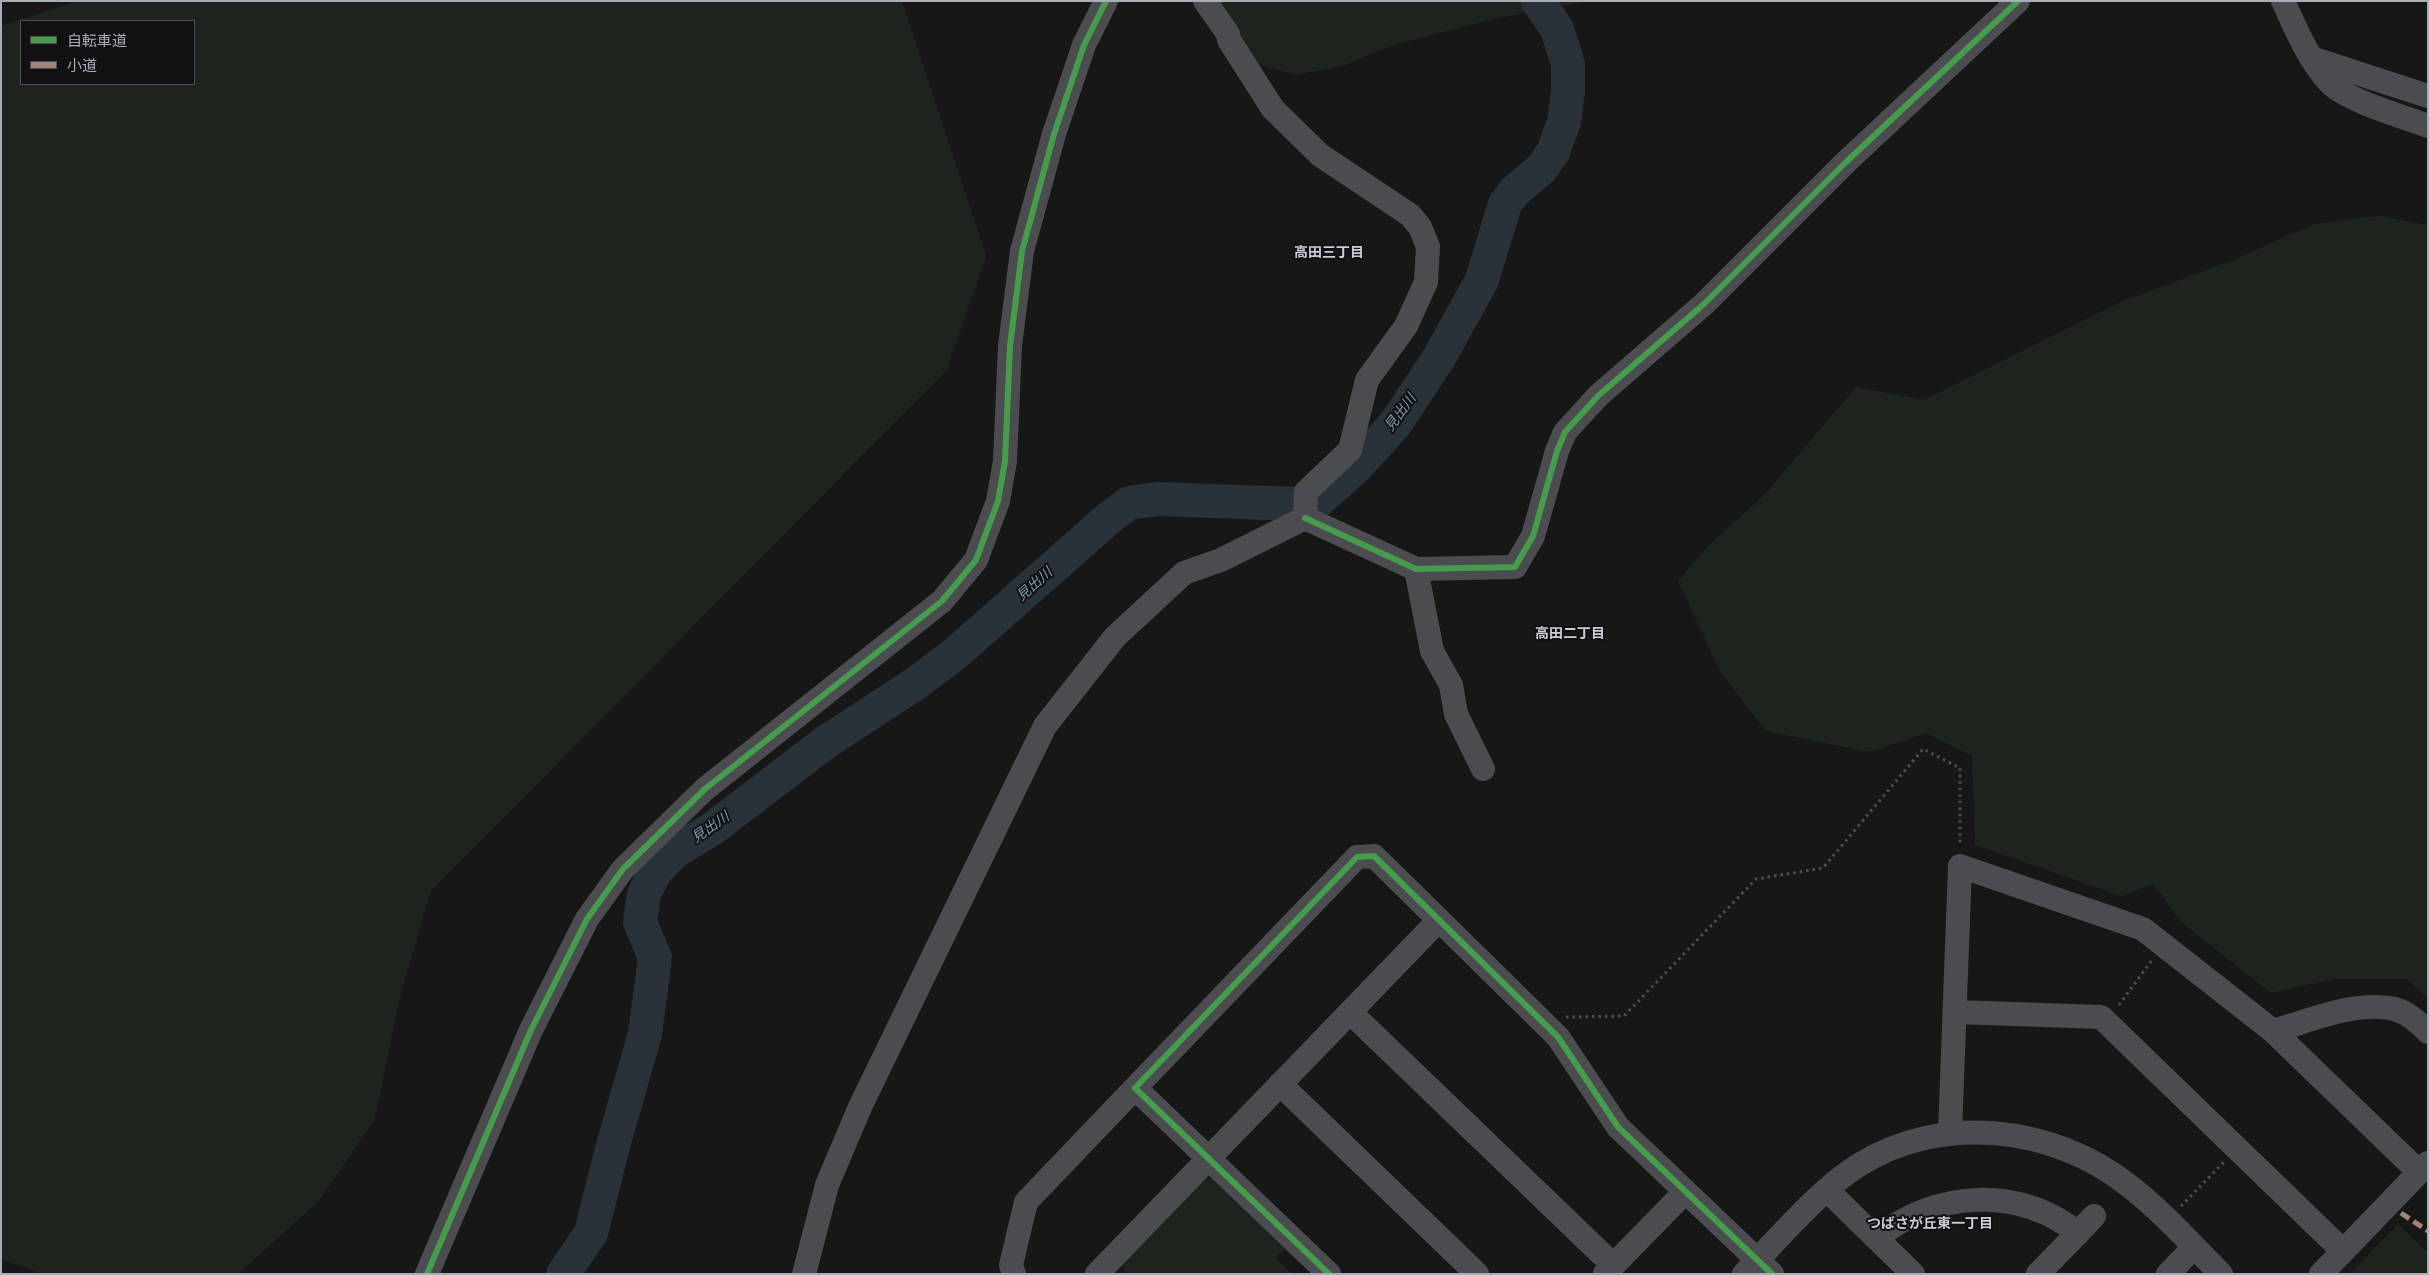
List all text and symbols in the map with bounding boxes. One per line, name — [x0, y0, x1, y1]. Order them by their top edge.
legend — [20, 20, 195, 85]
text: 自転車道 — [67, 32, 127, 50]
text: 小道 — [67, 57, 97, 75]
district label: 高田三丁目 — [1294, 245, 1364, 261]
water label: 見出川 — [1382, 391, 1420, 435]
water label: 見出川 — [1014, 565, 1056, 605]
district label: 高田二丁目 — [1535, 626, 1605, 642]
water label: 見出川 — [689, 809, 733, 847]
district label: つばさが丘東一丁目 — [1867, 1216, 1993, 1232]

